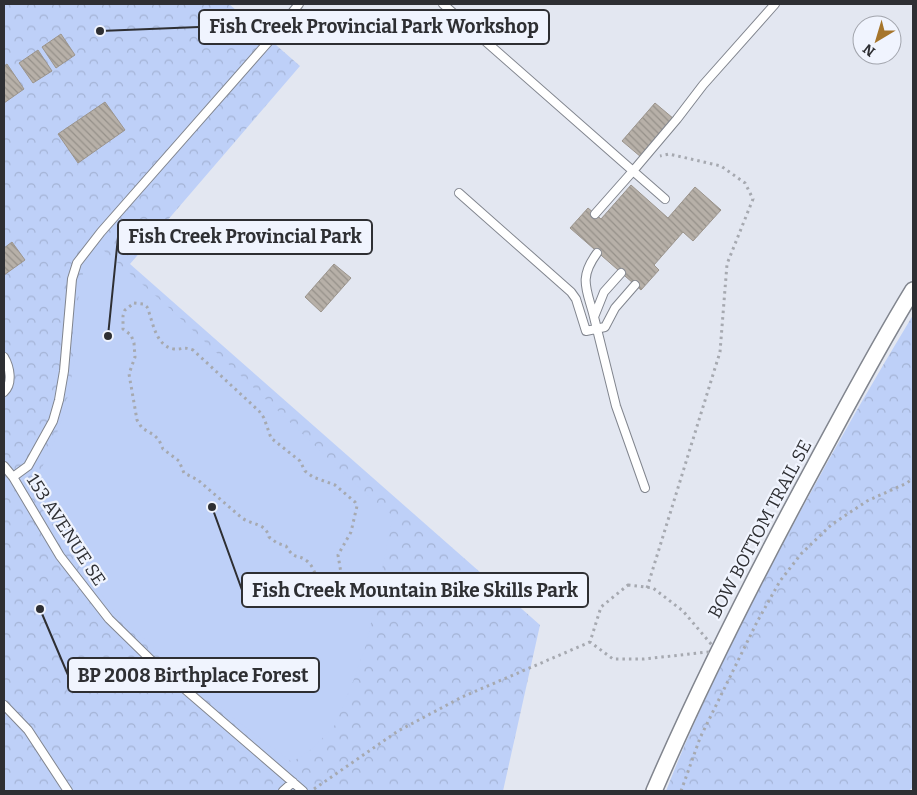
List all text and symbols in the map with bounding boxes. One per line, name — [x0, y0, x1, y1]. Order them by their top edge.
callout: Fish Creek Provincial Park Workshop — [199, 10, 549, 44]
text: Fish Creek Provincial Park Workshop — [209, 15, 539, 38]
north arrow — [852, 15, 902, 65]
text: N — [860, 40, 879, 60]
callout: Fish Creek Provincial Park — [118, 220, 372, 254]
text: Fish Creek Provincial Park — [128, 225, 363, 248]
street label: BOW BOTTOM TRAIL SE — [704, 436, 816, 622]
street label: 153 AVENUE SE — [22, 470, 110, 590]
callout: Fish Creek Mountain Bike Skills Park — [242, 573, 588, 607]
text: Fish Creek Mountain Bike Skills Park — [252, 579, 579, 602]
callout: BP 2008 Birthplace Forest — [68, 658, 319, 692]
text: BP 2008 Birthplace Forest — [77, 664, 309, 687]

